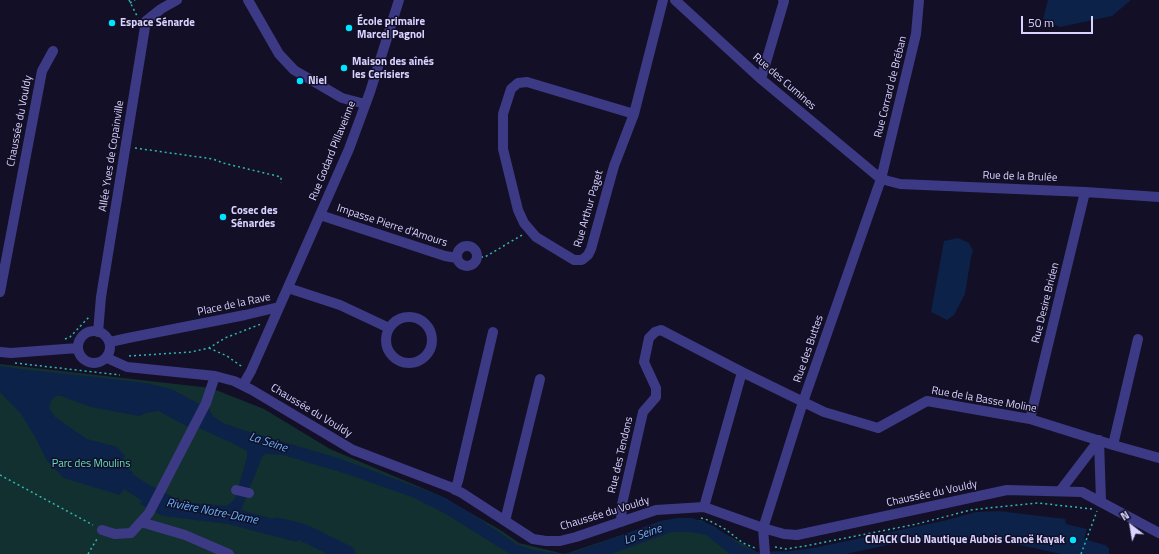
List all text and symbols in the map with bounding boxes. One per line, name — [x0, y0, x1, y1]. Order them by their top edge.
scale bar — [1023, 8, 1095, 34]
text: 50 m — [1028, 13, 1054, 32]
place label: École primaire Marcel Pagnol — [357, 15, 425, 41]
place label: Espace Sénarde — [120, 16, 195, 30]
marker: Espace Sénarde — [107, 18, 117, 28]
marker: École primaire Marcel Pagnol — [344, 23, 354, 33]
street label: Rue Corrard de Bréban — [872, 35, 910, 139]
street label: Rue des Cumines — [750, 51, 818, 113]
place label: Maison des aînés les Cerisiers — [352, 55, 434, 81]
marker: Maison des aînés les Cerisiers — [339, 63, 349, 73]
street label: Chaussée du Vouldy — [5, 74, 35, 168]
place label: Niel — [308, 74, 327, 88]
marker: Niel — [295, 76, 305, 86]
street label: Rue Godard Pillaveinne — [307, 99, 359, 203]
street label: Allée Yves de Copainville — [97, 100, 127, 212]
street label: Rue Arthur Paget — [572, 169, 606, 249]
street label: Rue de la Brulée — [982, 169, 1058, 185]
street label: Impasse Pierre d'Amours — [335, 202, 449, 250]
place label: Cosec des Sénardes — [231, 204, 278, 230]
marker: Cosec des Sénardes — [218, 212, 228, 222]
street label: Rue Desire Briden — [1030, 261, 1062, 345]
street label: Place de la Rave — [196, 291, 272, 319]
street label: Rue des Buttes — [791, 314, 827, 384]
street label: Chaussée du Vouldy — [268, 382, 354, 440]
street label: Rue de la Basse Moline — [930, 384, 1038, 416]
street label: Rue des Tendons — [606, 415, 636, 495]
water label: La Seine — [247, 430, 289, 456]
park label: Parc des Moulins — [52, 457, 130, 471]
street label: Chaussée du Vouldy — [885, 478, 979, 510]
street label: Chaussée du Vouldy — [559, 494, 651, 534]
water label: Rivière Notre-Dame — [165, 496, 259, 528]
north arrow — [1111, 506, 1151, 546]
text: N — [1117, 507, 1132, 525]
water label: La Seine — [622, 522, 664, 548]
place label: CNACK Club Nautique Aubois Canoë Kayak — [865, 533, 1065, 547]
marker: CNACK Club Nautique Aubois Canoë Kayak — [1068, 535, 1078, 545]

